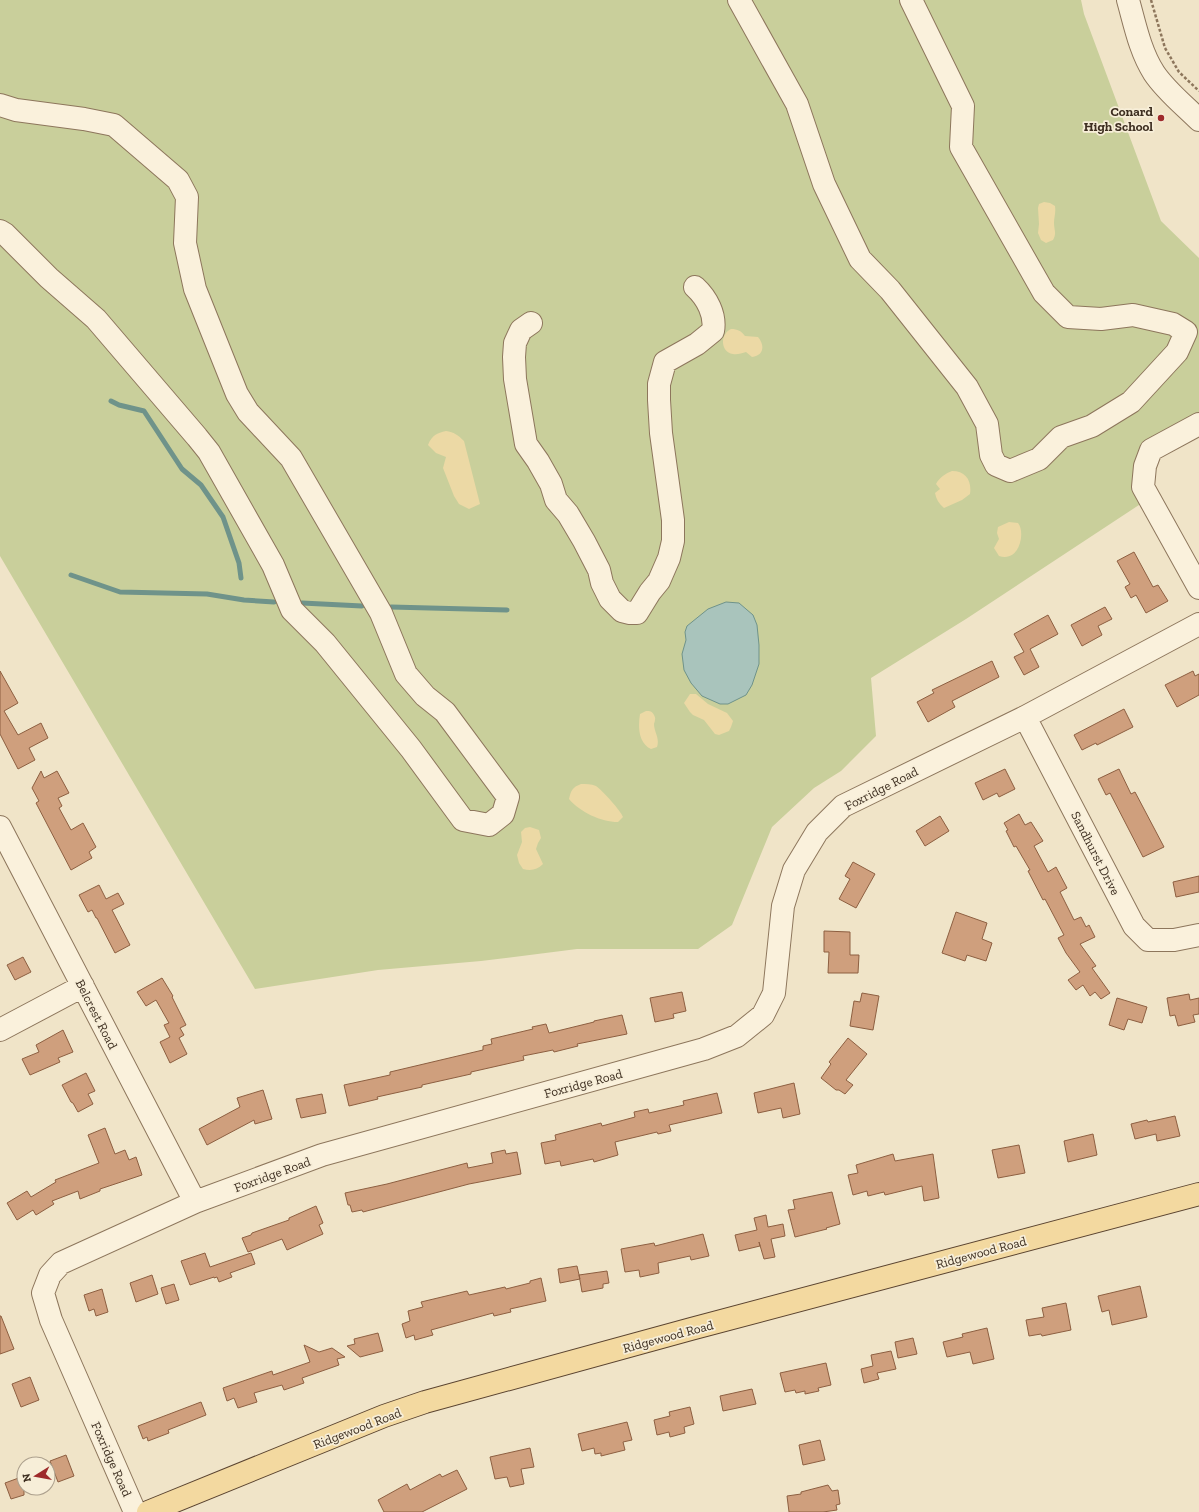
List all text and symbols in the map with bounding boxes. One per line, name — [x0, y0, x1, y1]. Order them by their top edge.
place label: Conard High School — [1084, 104, 1154, 134]
marker: Conard High School — [1156, 113, 1166, 123]
street label: Foxridge Road — [842, 763, 920, 813]
street label: Sandhurst Drive — [1068, 809, 1123, 898]
street label: Belcrest Road — [73, 977, 121, 1052]
street label: Foxridge Road — [542, 1066, 624, 1101]
street label: Foxridge Road — [232, 1154, 313, 1195]
street label: Ridgewood Road — [934, 1233, 1028, 1272]
street label: Ridgewood Road — [621, 1317, 715, 1356]
street label: Ridgewood Road — [311, 1405, 403, 1452]
street label: Foxridge Road — [88, 1419, 135, 1499]
north arrow — [16, 1456, 56, 1496]
text: N — [19, 1472, 34, 1483]

